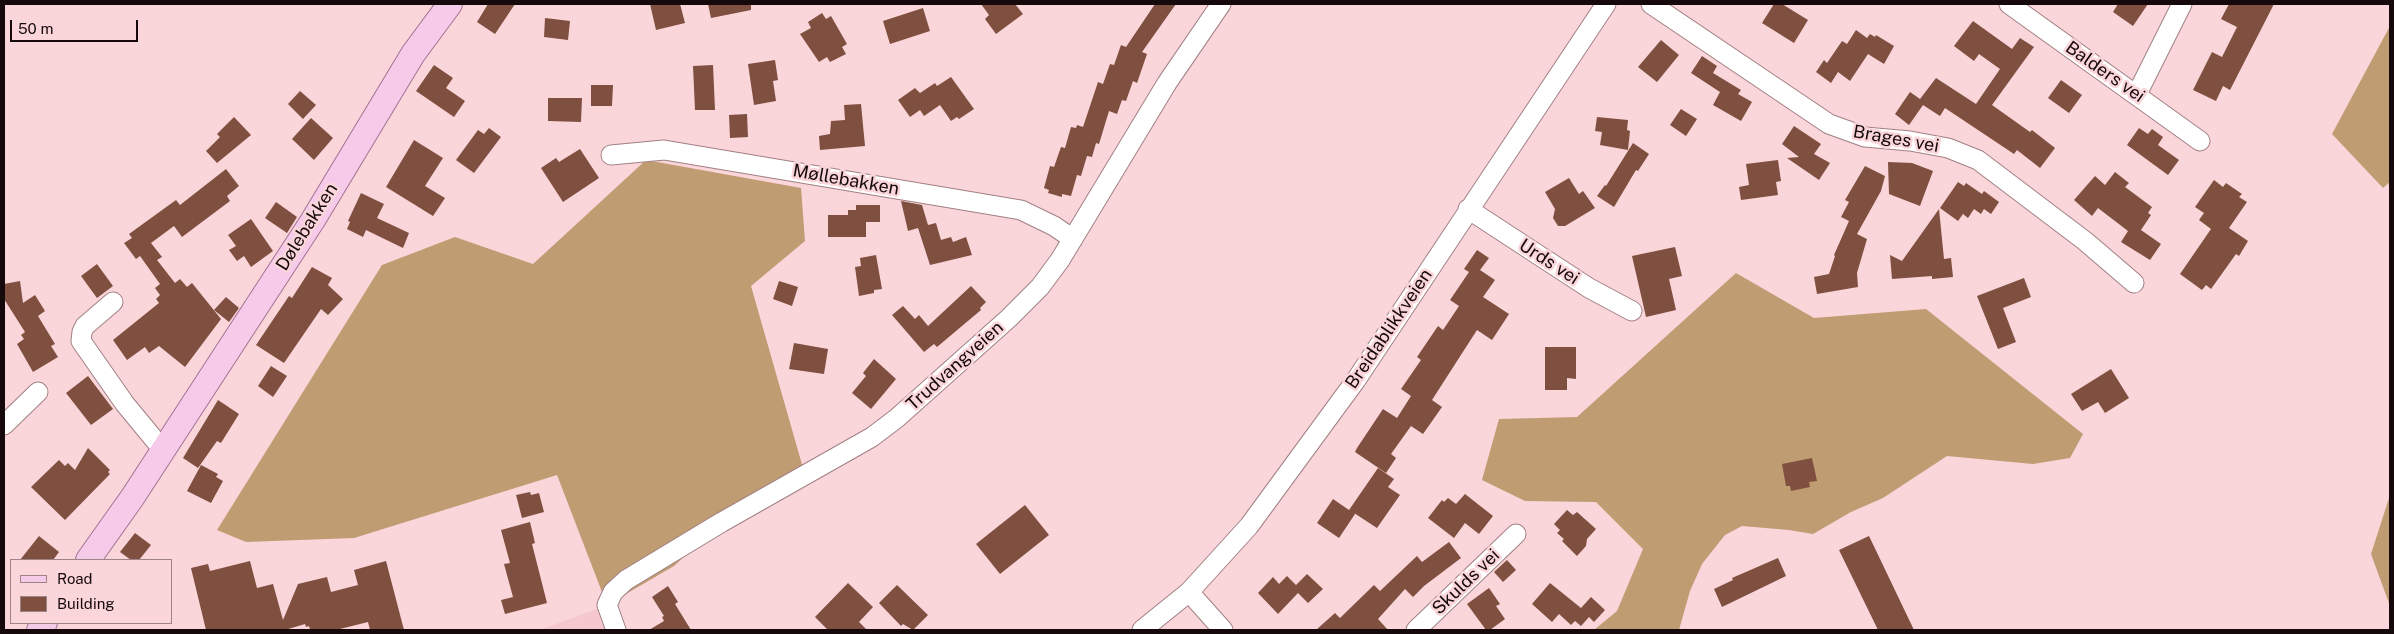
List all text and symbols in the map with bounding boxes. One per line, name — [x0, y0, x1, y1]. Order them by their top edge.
scale bar — [12, 10, 140, 42]
text: 50 m — [18, 20, 53, 37]
street label: Balders vei — [2061, 37, 2149, 107]
street label: Brages vei — [1851, 121, 1941, 157]
street label: Møllebakken — [791, 160, 901, 200]
street label: Dølebakken — [272, 179, 342, 275]
street label: Urds vei — [1515, 235, 1583, 289]
street label: Breidablikkveien — [1341, 265, 1437, 393]
street label: Trudvangveien — [902, 317, 1008, 415]
street label: Skulds vei — [1428, 545, 1504, 619]
legend — [10, 559, 172, 624]
text: Road — [57, 570, 93, 587]
text: Building — [57, 595, 115, 612]

